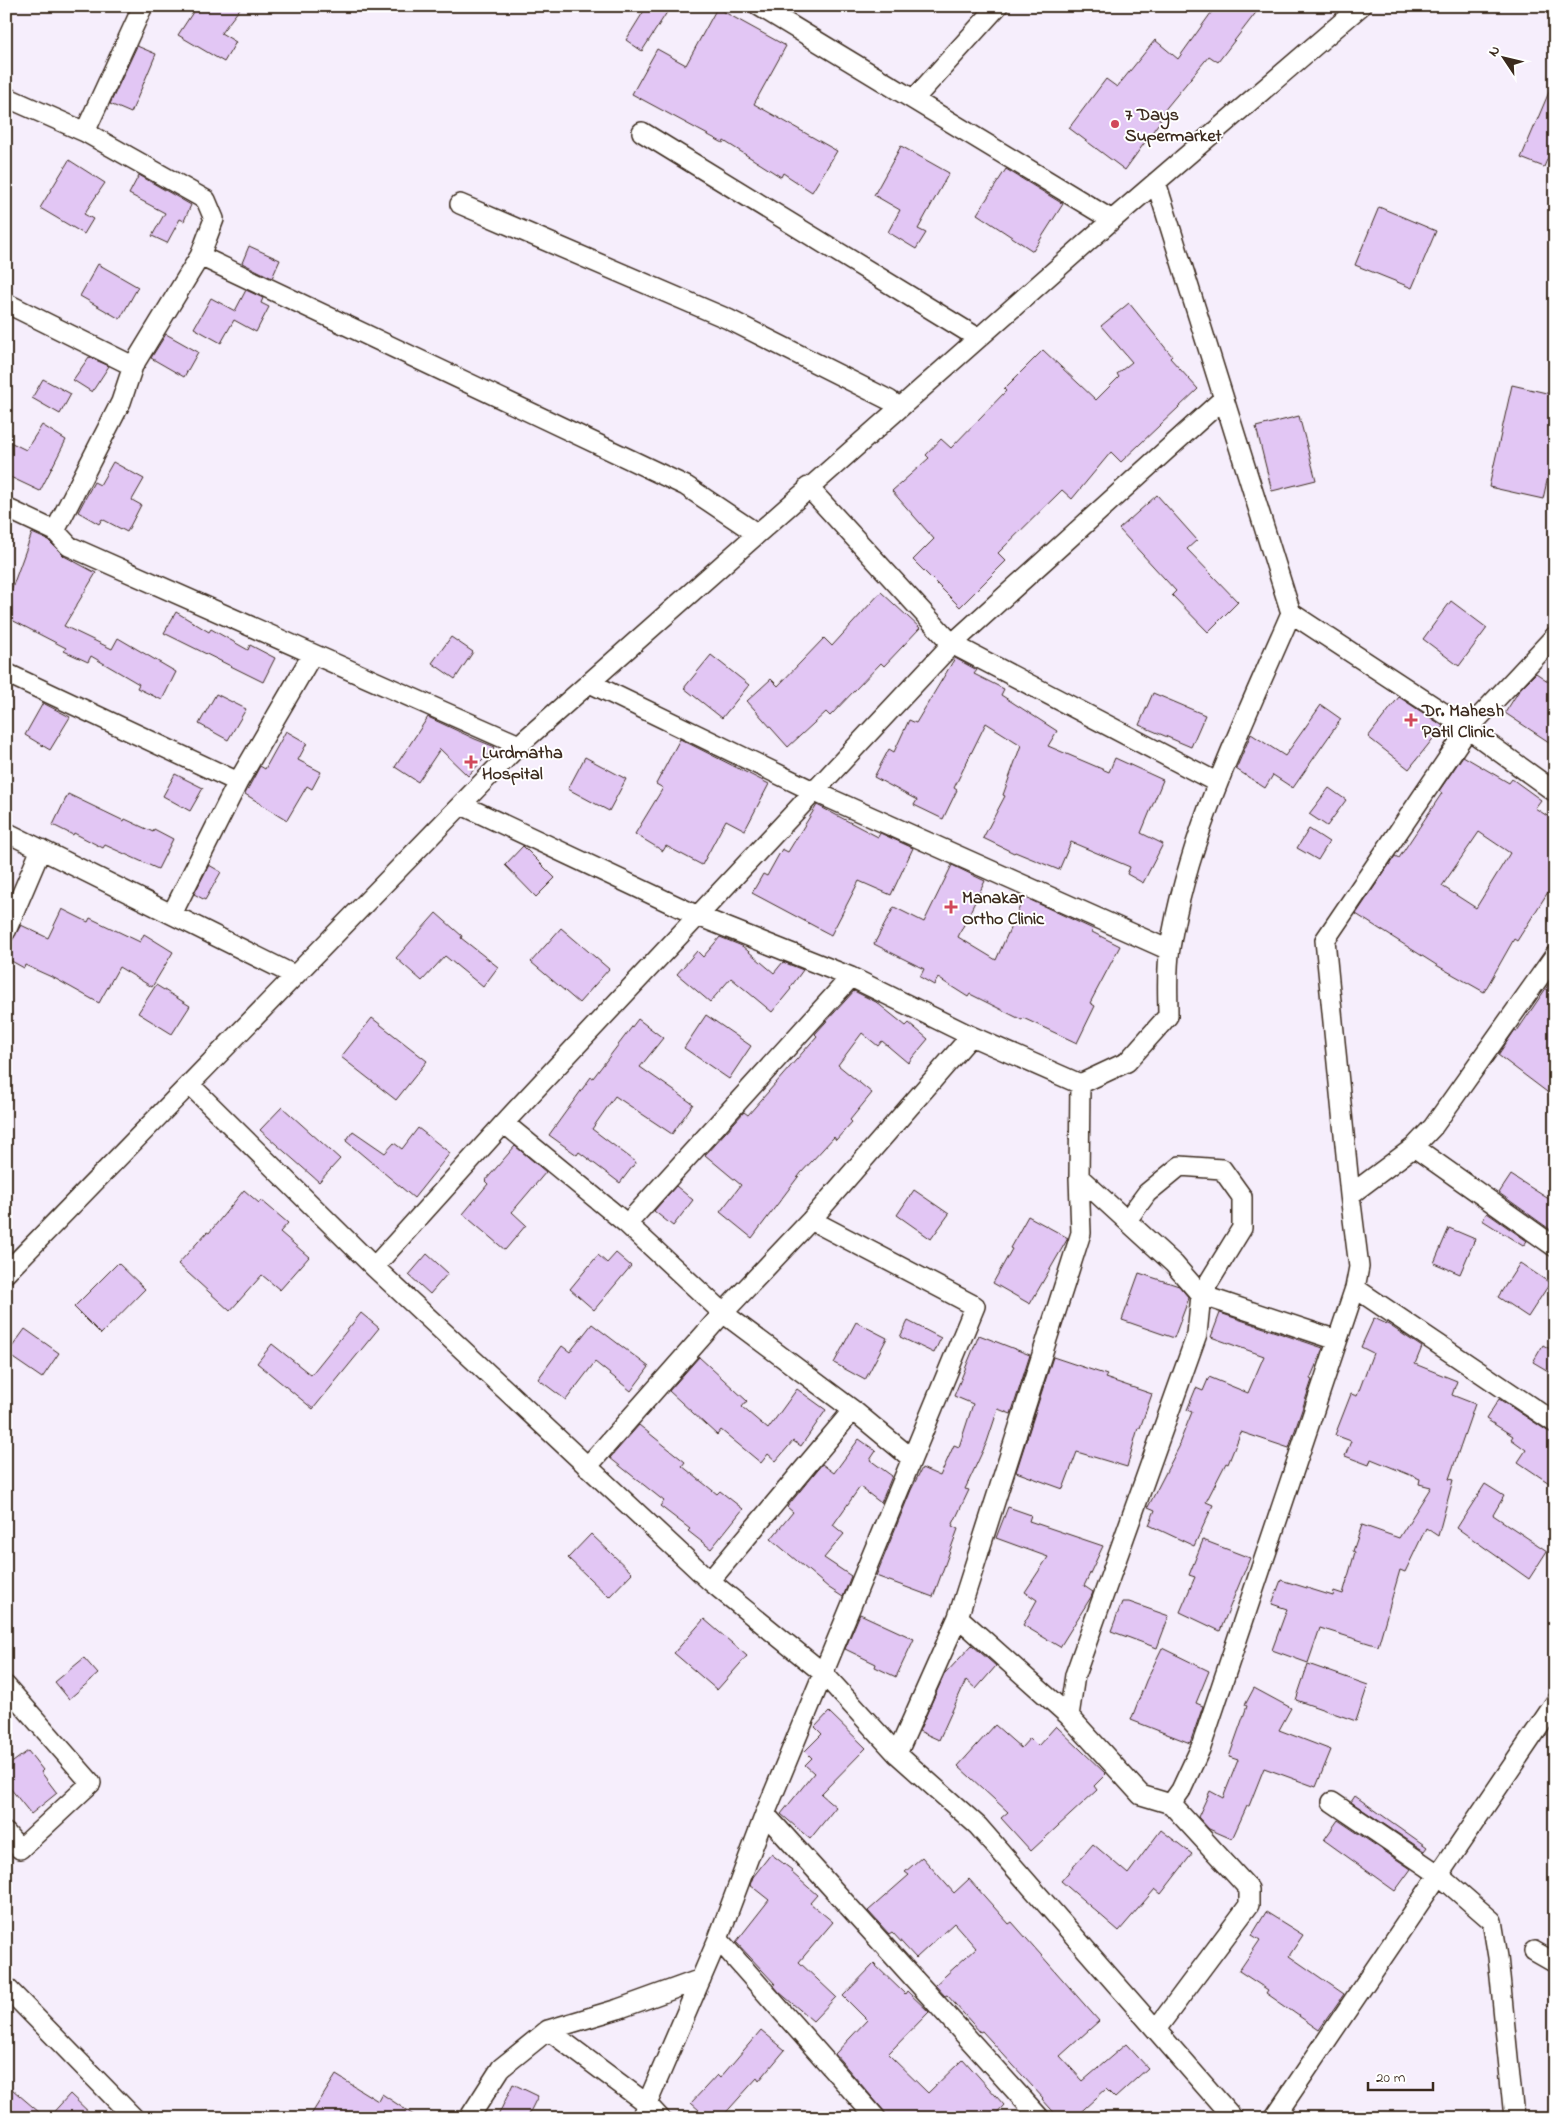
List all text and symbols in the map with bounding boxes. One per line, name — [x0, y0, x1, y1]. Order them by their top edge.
north arrow — [1478, 32, 1528, 82]
text: N — [1483, 42, 1506, 61]
place label: 7 Days Supermarket — [1125, 103, 1222, 150]
marker: 7 Days Supermarket — [1109, 118, 1121, 130]
place label: Dr. Mahesh Patil Clinic — [1421, 699, 1504, 746]
marker: Dr. Mahesh Patil Clinic — [1404, 713, 1418, 727]
place label: Lurdmatha Hospital — [482, 741, 563, 788]
marker: Lurdmatha Hospital — [464, 755, 478, 769]
place label: Manakar Ortho Clinic — [962, 886, 1045, 933]
marker: Manakar Ortho Clinic — [944, 900, 958, 914]
scale bar — [1368, 2059, 1434, 2091]
text: 20 m — [1376, 2067, 1406, 2089]

